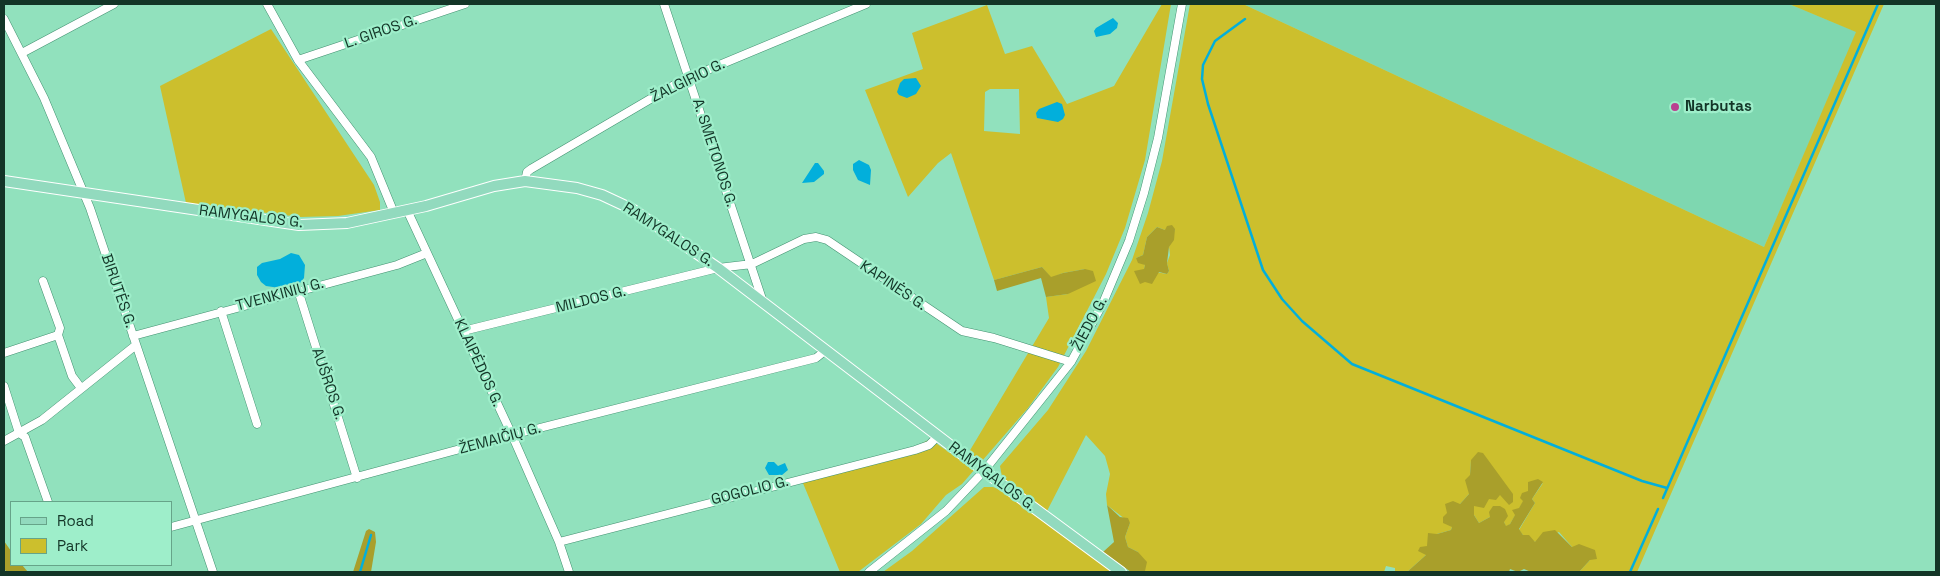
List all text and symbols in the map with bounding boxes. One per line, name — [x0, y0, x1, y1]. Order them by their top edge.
street label: L. GIROS G. — [342, 11, 420, 53]
street label: ŽALGIRIO G. — [648, 55, 728, 107]
street label: A. SMETONOS G. — [688, 97, 740, 209]
place label: Narbutas — [1685, 98, 1752, 116]
marker: Narbutas — [1669, 101, 1681, 113]
street label: RAMYGALOS G. — [619, 199, 717, 271]
street label: RAMYGALOS G. — [198, 202, 304, 232]
street label: BIRUTĖS G. — [97, 252, 139, 330]
street label: KAPINĖS G. — [856, 257, 930, 315]
street label: TVENKINIŲ G. — [234, 275, 326, 315]
street label: MILDOS G. — [554, 283, 628, 317]
street label: ŽIEDO G. — [1068, 294, 1112, 354]
street label: KLAIPĖDOS G. — [450, 316, 506, 410]
street label: AUŠROS G. — [307, 346, 349, 422]
street label: ŽEMAIČIŲ G. — [457, 419, 543, 459]
street label: RAMYGALOS G. — [945, 438, 1039, 516]
street label: GOGOLIO G. — [709, 473, 791, 509]
legend — [10, 501, 172, 566]
text: Road — [57, 511, 94, 530]
text: Park — [57, 536, 88, 555]

